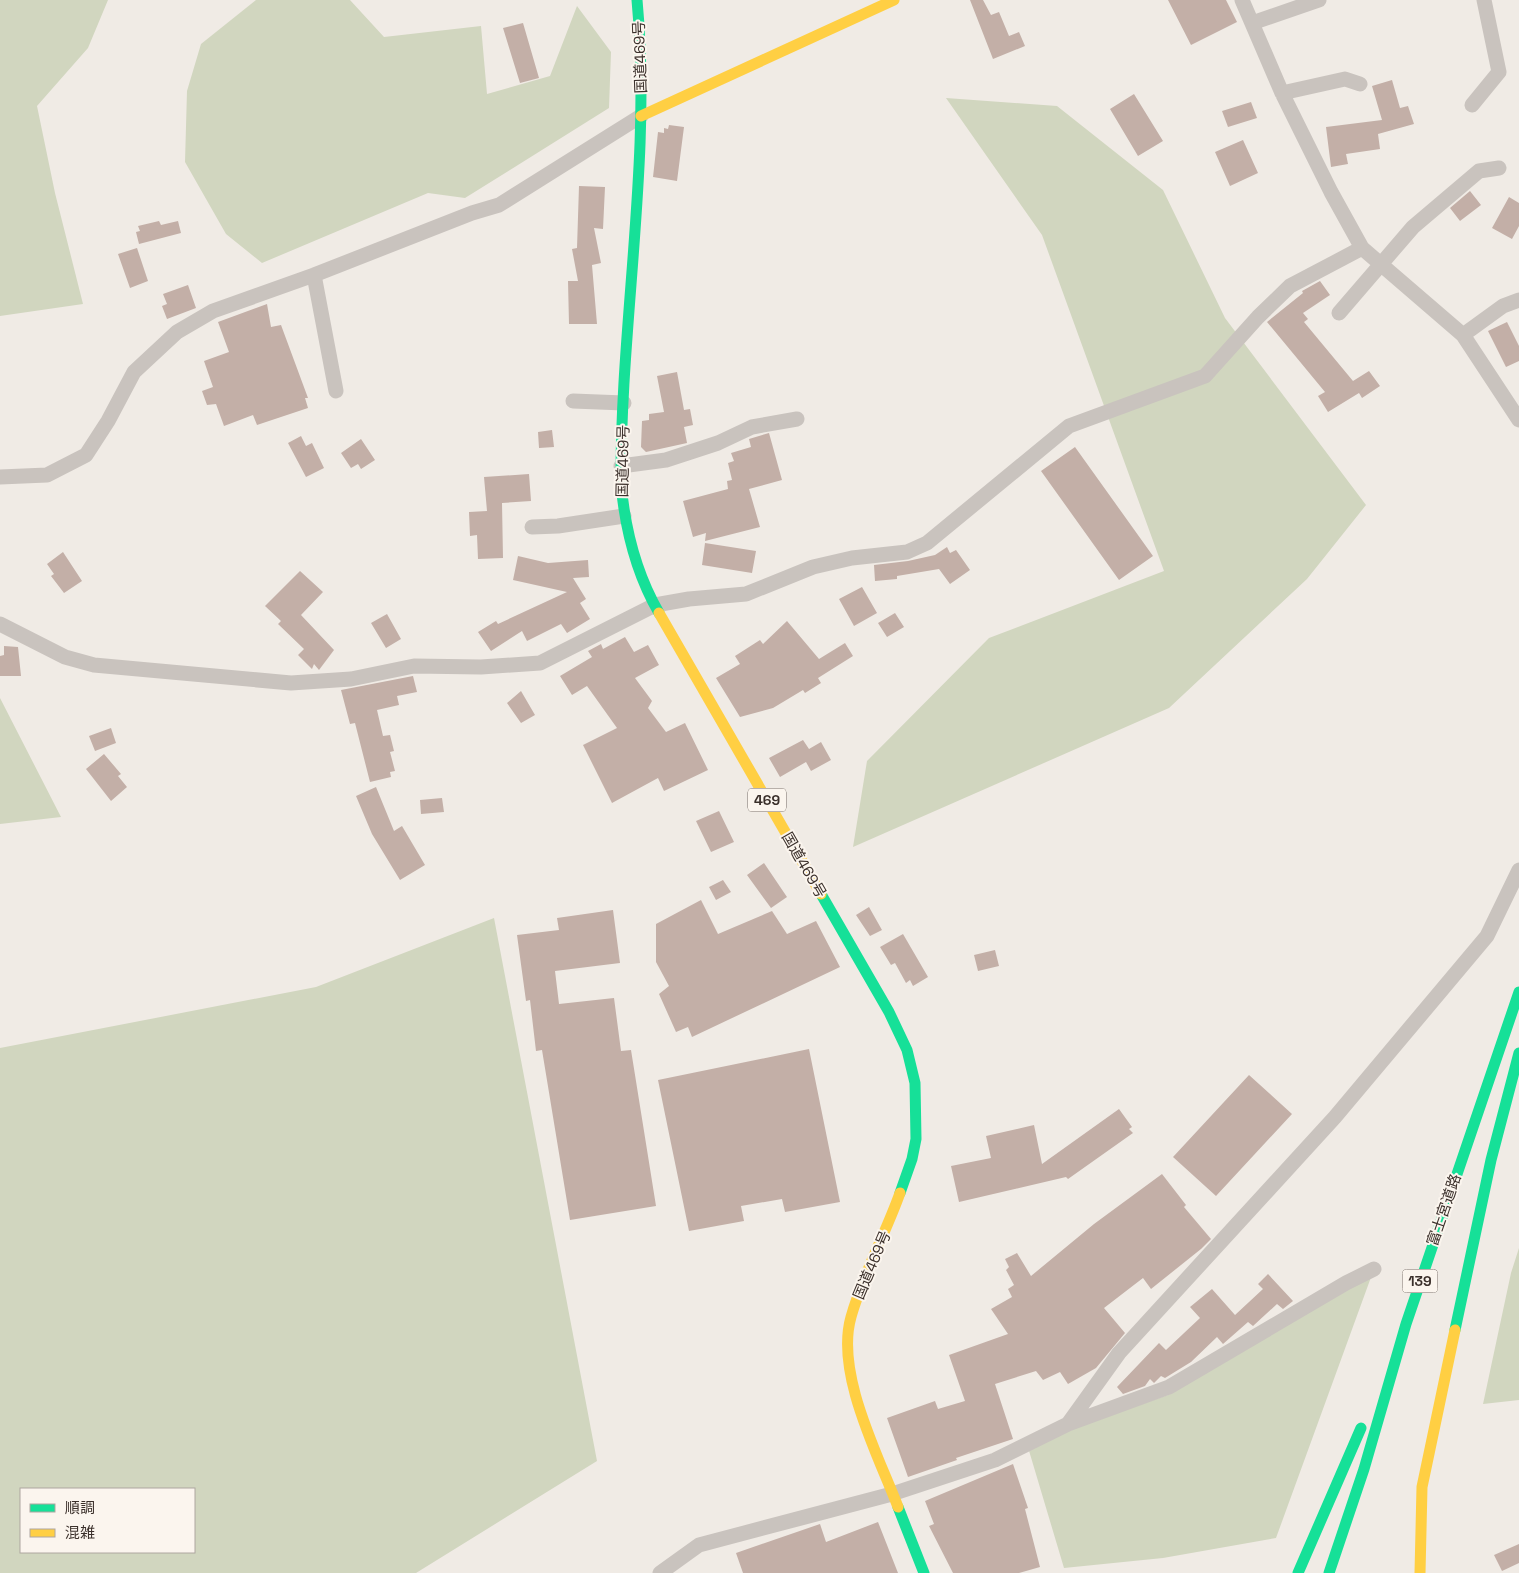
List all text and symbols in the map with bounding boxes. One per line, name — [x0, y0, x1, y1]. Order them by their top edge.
street label: 国道469号 — [629, 20, 650, 94]
street label: 国道469号 — [612, 424, 633, 498]
road number: 469 — [748, 788, 786, 812]
street label: 国道469号 — [778, 828, 831, 901]
street label: 富士宮道路 — [1422, 1171, 1465, 1248]
street label: 国道469号 — [849, 1228, 894, 1302]
road number: 139 — [1402, 1270, 1438, 1292]
legend — [20, 1488, 195, 1553]
text: 順調 — [65, 1498, 95, 1517]
text: 混雑 — [65, 1523, 95, 1542]

